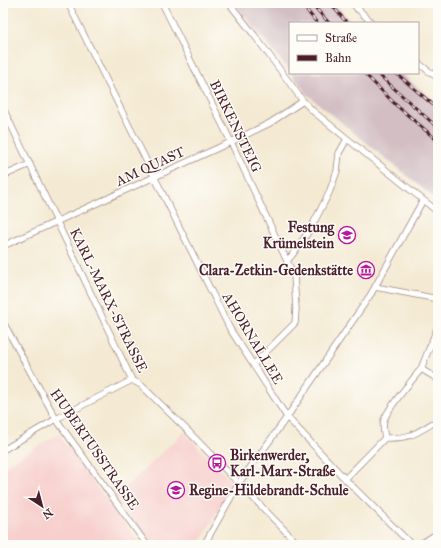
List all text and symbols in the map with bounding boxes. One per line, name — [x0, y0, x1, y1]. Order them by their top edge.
legend — [289, 22, 419, 74]
text: Straße — [325, 31, 357, 45]
text: Bahn — [325, 51, 352, 65]
street label: BIRKENSTEIG — [206, 77, 265, 175]
street label: AM QUAST — [112, 143, 188, 190]
place label: Festung Krümelstein — [263, 219, 334, 252]
street label: KARL-MARX-STRASSE — [66, 225, 151, 375]
school or university icon: Festung Krümelstein — [337, 225, 357, 245]
museum icon: Clara-Zetkin-Gedenkstätte — [356, 260, 376, 280]
place label: Clara-Zetkin-Gedenkstätte — [199, 262, 353, 279]
street label: AHORNALLEE — [218, 289, 287, 387]
street label: HUBERTUSSTRASSE — [46, 386, 143, 513]
place label: Birkenwerder, Karl-Marx-Straße — [230, 447, 336, 480]
bus stop icon: Birkenwerder, Karl-Marx-Straße — [207, 453, 227, 473]
school or university icon: Regine-Hildebrandt-Schule — [166, 480, 186, 500]
place label: Regine-Hildebrandt-Schule — [189, 482, 349, 500]
north arrow — [22, 486, 62, 526]
text: N — [39, 506, 55, 522]

